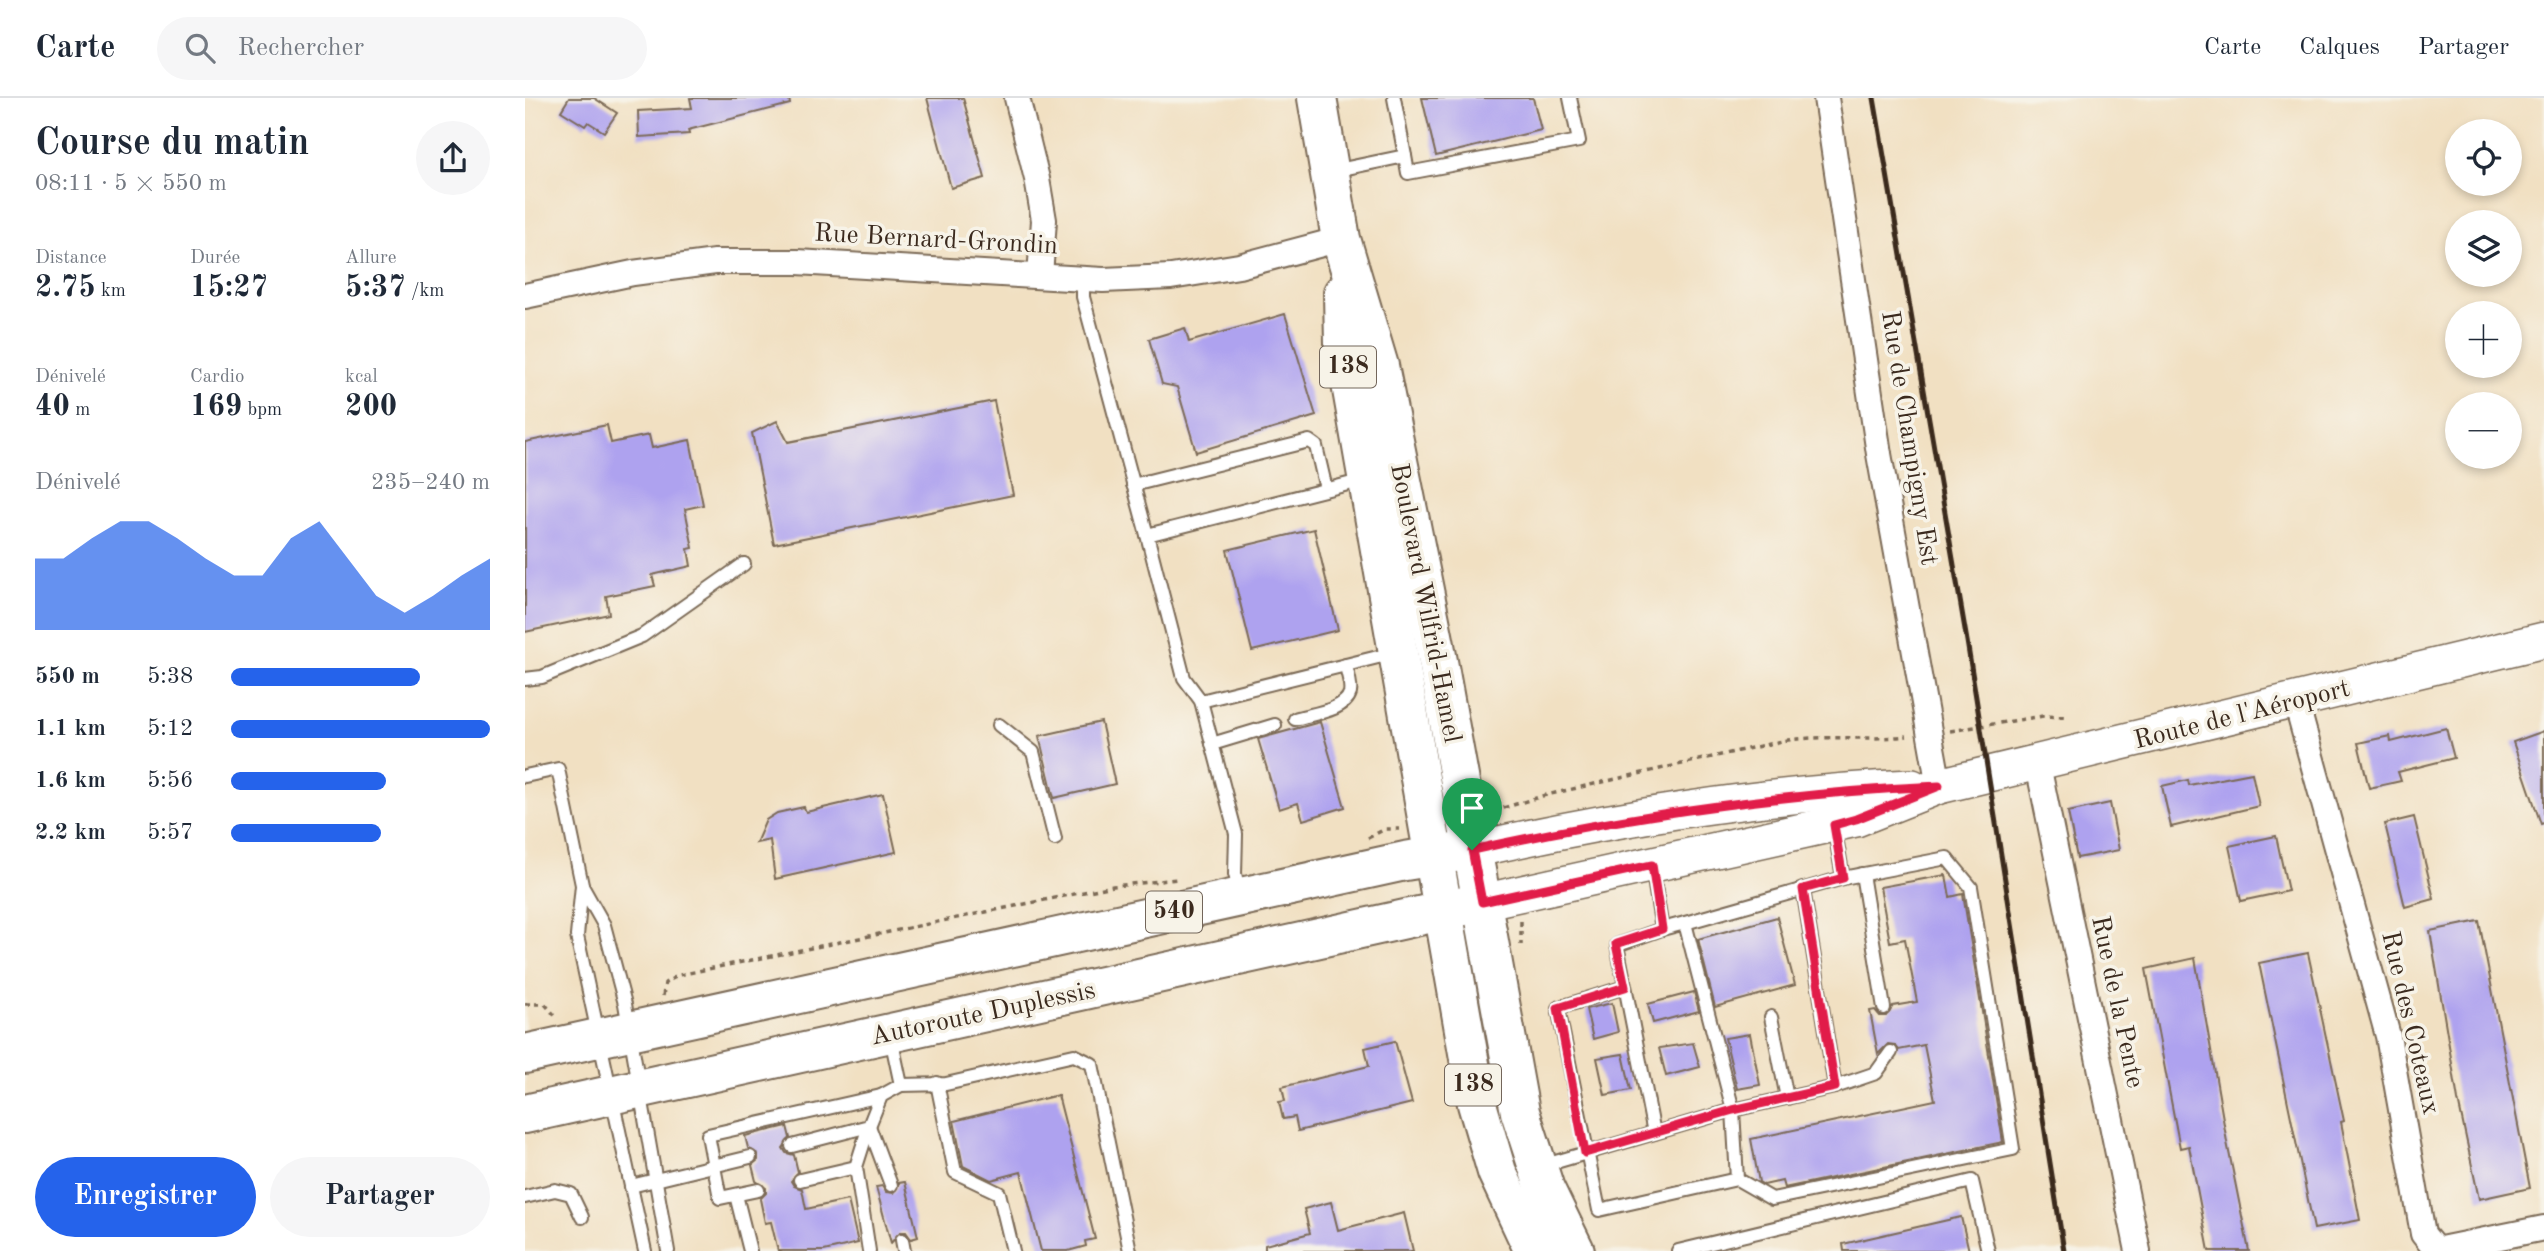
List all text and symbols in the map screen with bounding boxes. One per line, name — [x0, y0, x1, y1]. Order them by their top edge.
search box — [157, 17, 647, 80]
icon: search — [181, 29, 219, 67]
text: Carte — [35, 32, 115, 65]
text: Rechercher — [237, 35, 364, 61]
text: Carte — [2204, 36, 2261, 60]
text: Calques — [2299, 36, 2380, 60]
text: Partager — [2418, 36, 2509, 60]
map controls — [2445, 119, 2522, 469]
button: locate — [2445, 119, 2522, 196]
button: share — [416, 121, 490, 195]
text: Course du matin — [35, 125, 309, 163]
text: 08:11 · 5 × 550 m — [35, 172, 227, 195]
button: layers — [2445, 210, 2522, 287]
street label: Rue Bernard-Grondin — [813, 221, 1059, 259]
text: Distance — [35, 249, 107, 268]
text: Durée — [190, 249, 240, 268]
text: Allure — [345, 249, 396, 268]
text: 2.75 — [35, 273, 96, 303]
text: 15:27 — [190, 273, 268, 303]
text: 5:37 — [345, 273, 406, 303]
text: km — [96, 282, 126, 301]
text: /km — [406, 282, 444, 301]
button: + — [2445, 301, 2522, 378]
street label: Rue de Champigny Est — [1876, 309, 1942, 567]
road number: 138 — [1320, 346, 1376, 388]
text: Dénivelé — [35, 368, 106, 387]
text: Cardio — [190, 368, 244, 387]
text: kcal — [345, 368, 378, 387]
text: 40 — [35, 392, 70, 422]
text: 169 — [190, 392, 242, 422]
text: 200 — [345, 392, 397, 422]
button: − — [2445, 392, 2522, 469]
text: m — [70, 401, 90, 420]
text: bpm — [242, 401, 282, 420]
street label: Boulevard Wilfrid-Hamel — [1385, 461, 1465, 745]
text: Dénivelé — [35, 471, 121, 494]
text: 235–240 m — [371, 471, 490, 494]
text: 550 m — [35, 665, 100, 688]
text: 5:38 — [147, 665, 193, 688]
street label: Route de l'Aéroport — [2131, 676, 2353, 754]
text: 1.1 km — [35, 717, 106, 740]
text: 5:12 — [147, 717, 193, 740]
text: 1.6 km — [35, 769, 106, 792]
text: 5:56 — [147, 769, 193, 792]
pin — [1442, 778, 1502, 850]
icon: arrive — [1453, 789, 1491, 827]
text: 2.2 km — [35, 821, 106, 844]
text: 5:57 — [147, 821, 193, 844]
road number: 540 — [1146, 892, 1202, 932]
street label: Rue de la Pente — [2086, 914, 2148, 1090]
street label: Rue des Coteaux — [2376, 929, 2444, 1117]
street label: Autoroute Duplessis — [868, 977, 1098, 1051]
road number: 138 — [1445, 1065, 1501, 1105]
button: Enregistrer — [35, 1157, 256, 1237]
button: Partager — [270, 1157, 490, 1237]

